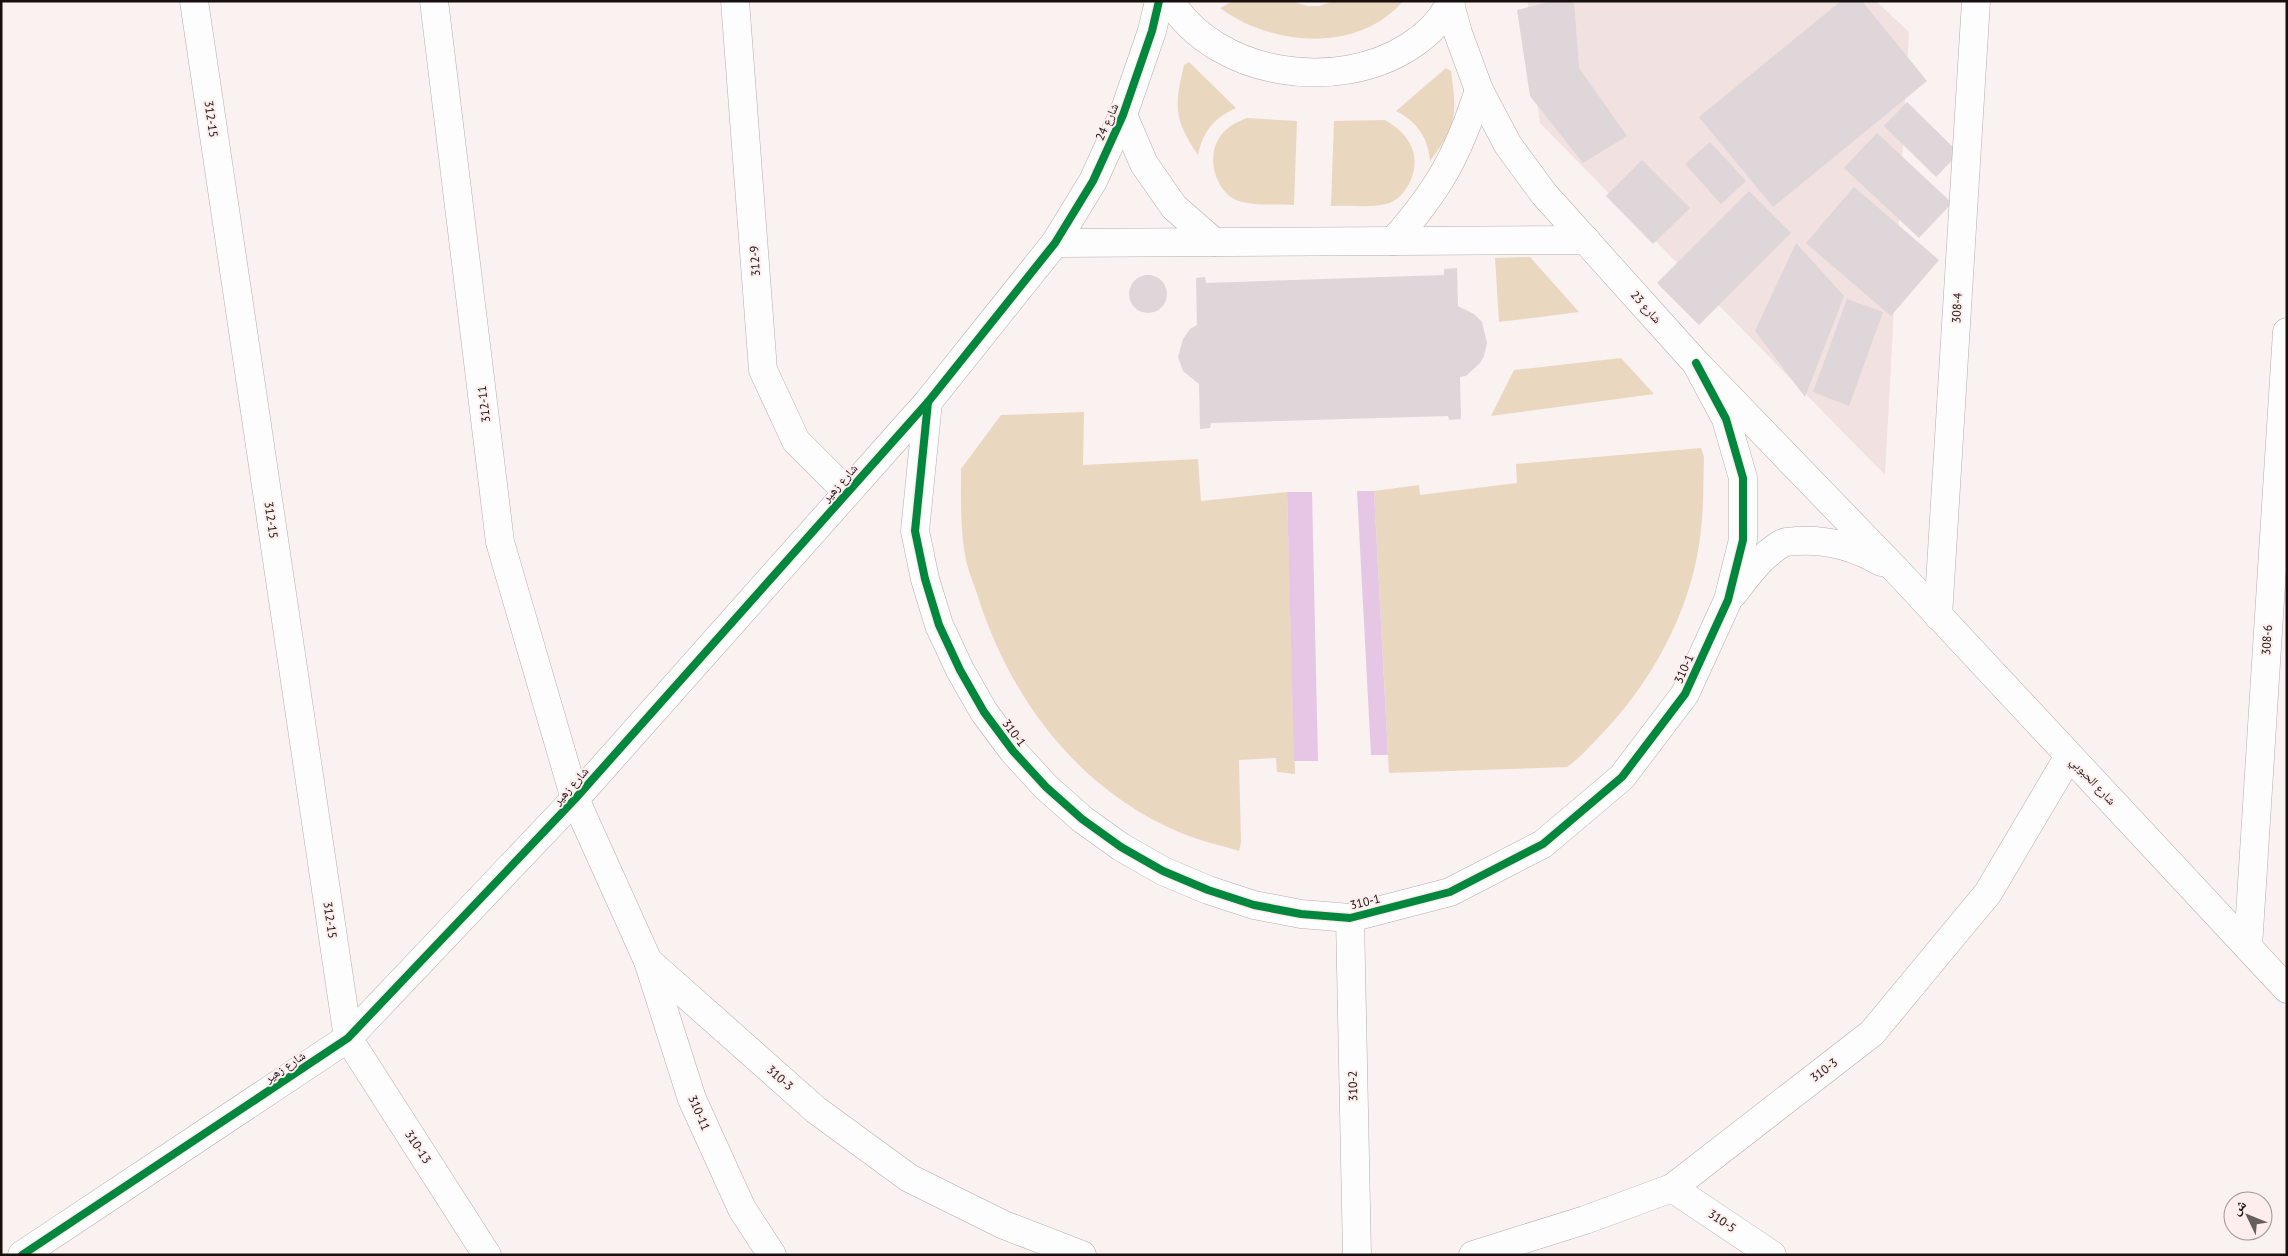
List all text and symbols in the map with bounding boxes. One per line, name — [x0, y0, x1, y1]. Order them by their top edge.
street label: 312-15 — [201, 100, 221, 138]
street label: شارع 24 — [1092, 101, 1122, 143]
street label: 312-9 — [746, 245, 763, 277]
street label: شارع 23 — [1627, 287, 1665, 327]
street label: 308-4 — [1948, 292, 1965, 324]
street label: 312-11 — [474, 385, 493, 423]
street label: شارع زهير — [818, 461, 861, 506]
street label: 312-15 — [261, 501, 281, 539]
street label: 308-6 — [2258, 624, 2275, 656]
street label: 310-1 — [1670, 652, 1697, 686]
street label: 310-1 — [999, 716, 1030, 749]
street label: شارع الحبوبي — [2065, 754, 2119, 810]
street label: شارع زهير — [549, 764, 592, 809]
street label: 310-1 — [1348, 891, 1381, 912]
street label: 312-15 — [320, 901, 340, 939]
street label: شارع زهير — [261, 1047, 309, 1087]
street label: 310-3 — [1807, 1054, 1840, 1085]
street label: 310-3 — [764, 1062, 797, 1093]
street label: 310-2 — [1345, 1071, 1360, 1101]
street label: 310-11 — [685, 1093, 714, 1133]
street label: 310-13 — [402, 1127, 435, 1166]
north arrow — [2223, 1191, 2273, 1241]
text: ش — [2227, 1195, 2250, 1219]
street label: 310-5 — [1705, 1206, 1739, 1235]

